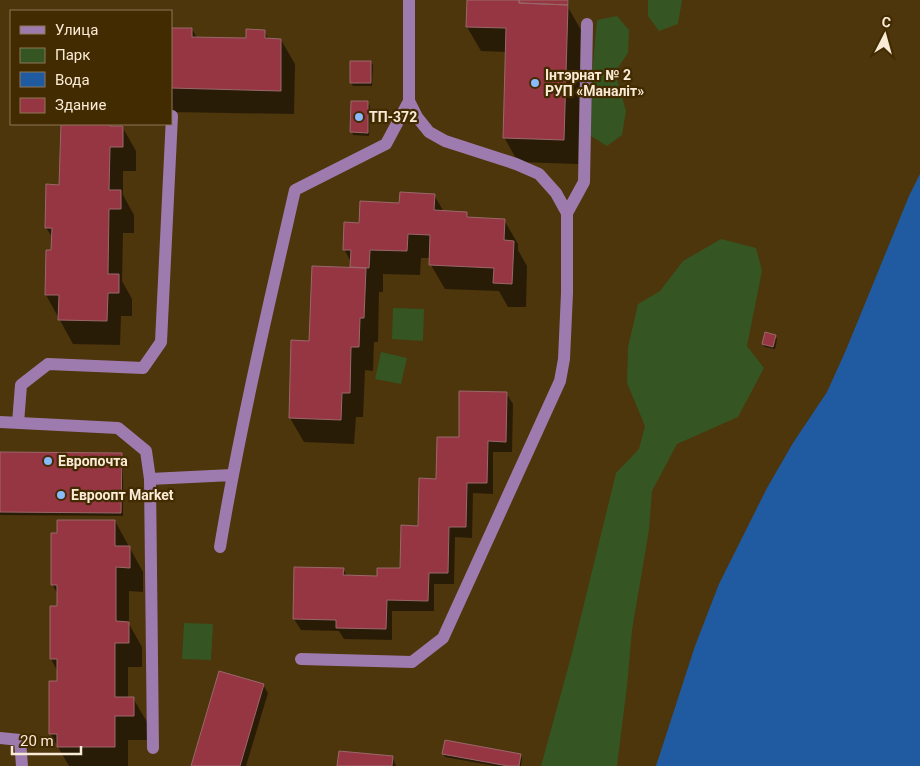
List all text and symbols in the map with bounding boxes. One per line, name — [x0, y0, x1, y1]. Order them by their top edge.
legend — [10, 10, 172, 125]
north arrow — [860, 10, 910, 60]
text: С — [881, 14, 892, 31]
text: Улица — [55, 21, 98, 39]
text: Парк — [55, 46, 90, 64]
place label: Інтэрнат № 2 РУП «Маналіт» — [545, 67, 644, 99]
text: Вода — [55, 71, 90, 89]
marker: Інтэрнат № 2 РУП «Маналіт» — [529, 77, 541, 89]
text: Здание — [55, 96, 106, 114]
place label: ТП-372 — [369, 109, 417, 125]
marker: ТП-372 — [353, 111, 365, 123]
place label: Европочта — [58, 453, 128, 469]
marker: Европочта — [42, 455, 54, 467]
place label: Евроопт Market — [71, 487, 174, 503]
marker: Евроопт Market — [55, 489, 67, 501]
scale bar — [12, 724, 81, 756]
text: 20 m — [20, 732, 54, 750]

